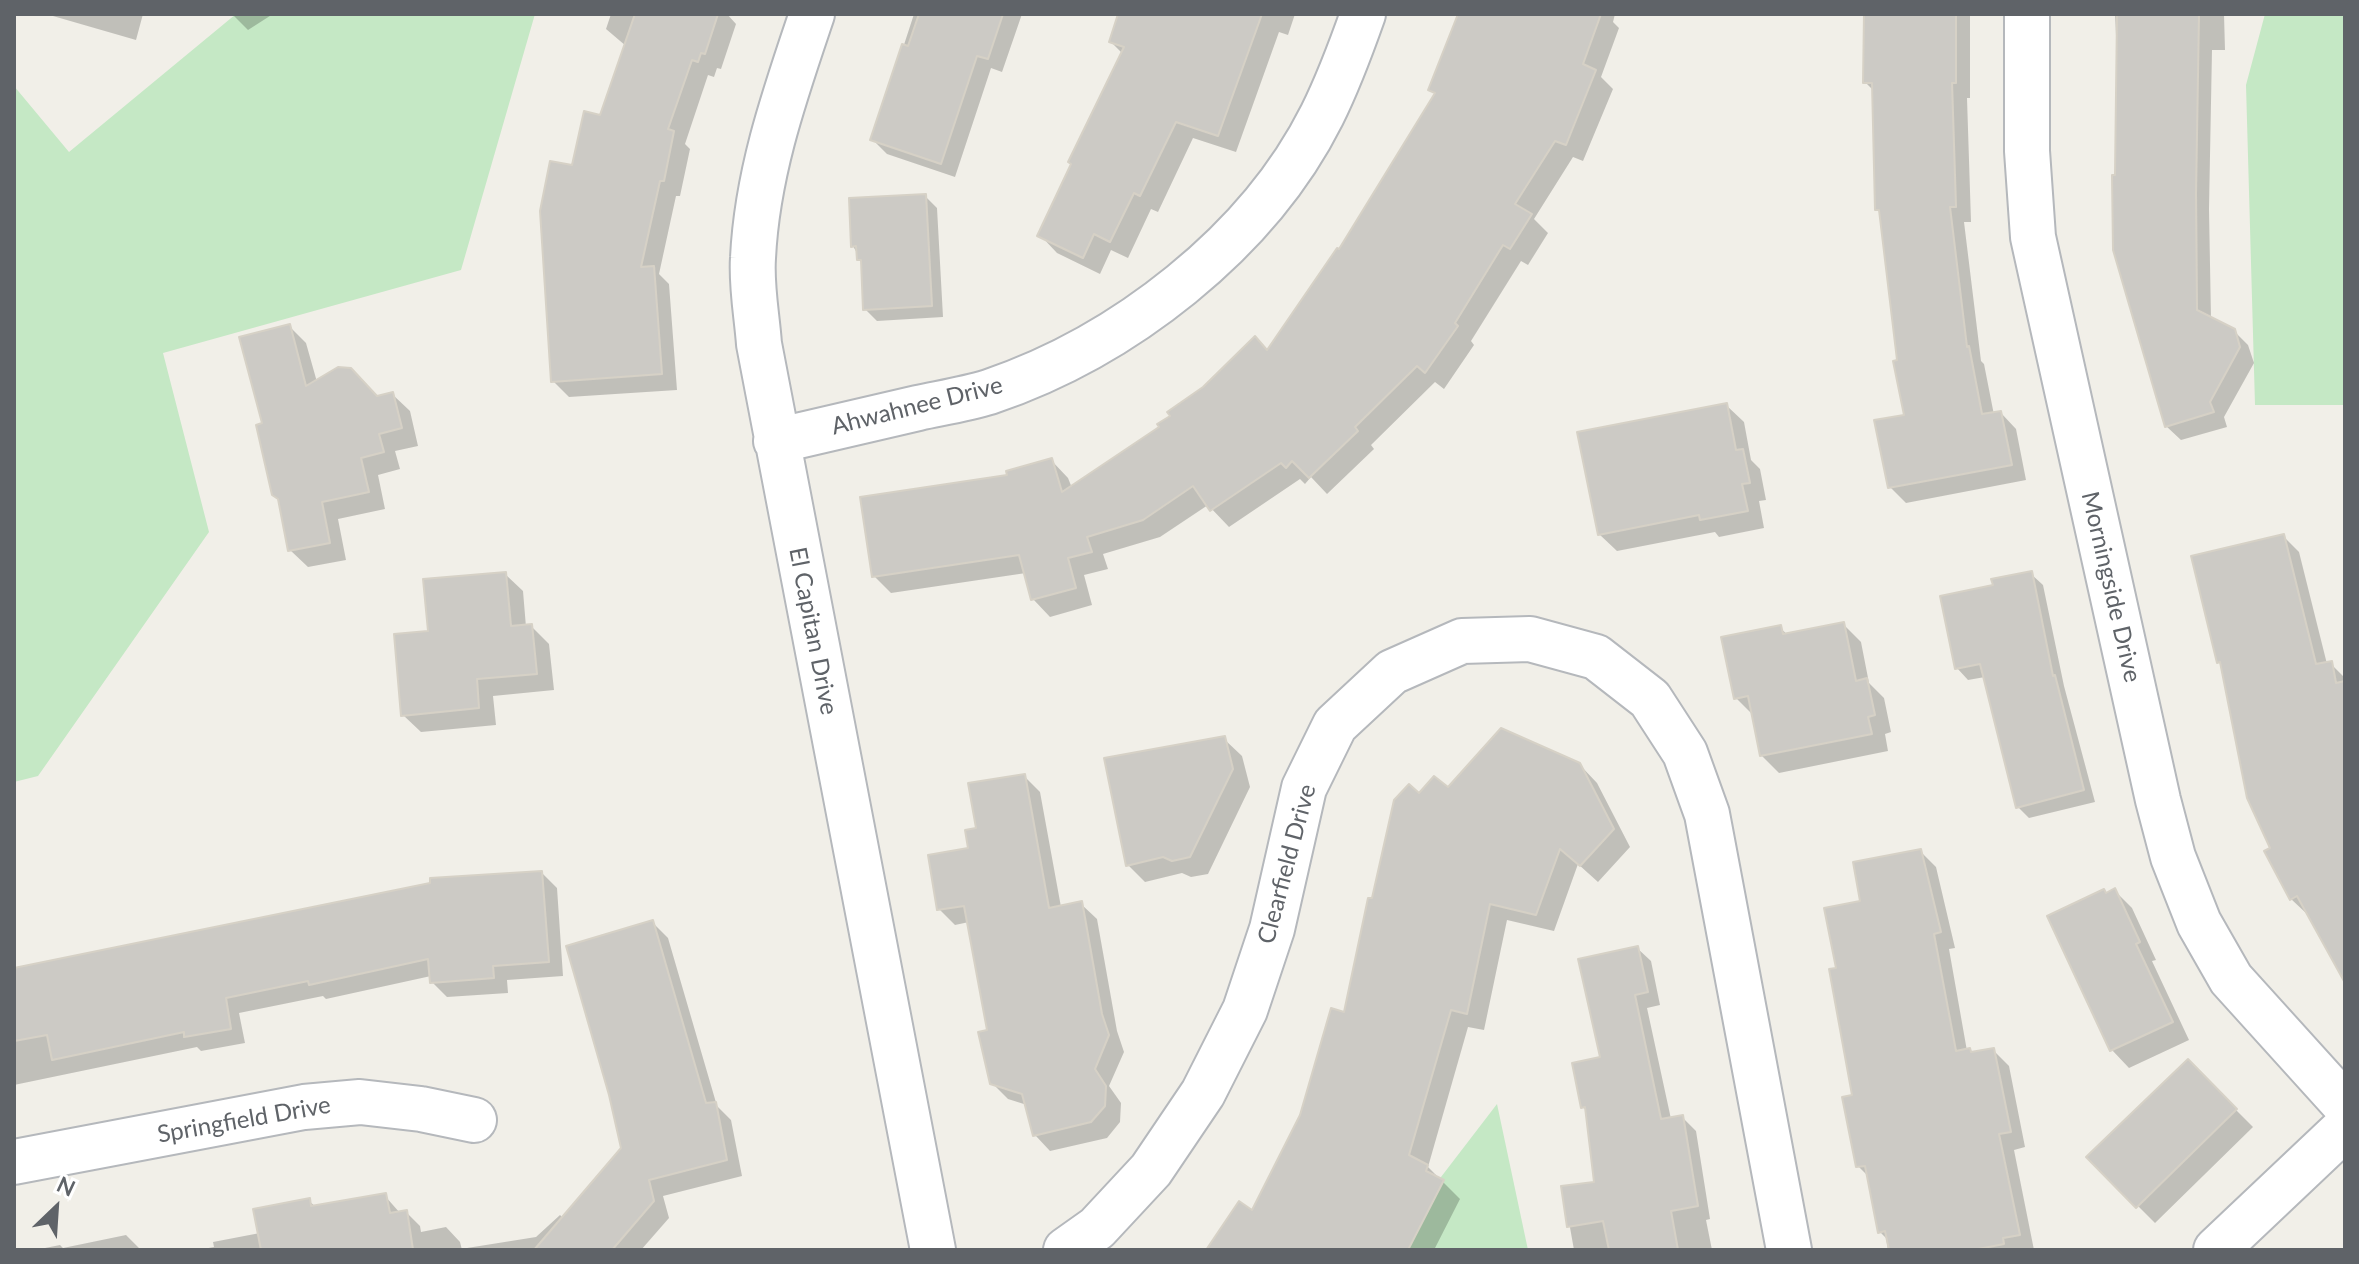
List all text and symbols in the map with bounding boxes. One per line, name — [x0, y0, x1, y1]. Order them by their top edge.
street label: Ahwahnee Drive — [828, 371, 1006, 441]
street label: Morningside Drive — [2075, 489, 2147, 685]
street label: El Capitan Drive — [783, 545, 843, 717]
street label: Clearfield Drive — [1252, 781, 1322, 947]
street label: Springfield Drive — [155, 1091, 333, 1149]
north arrow — [16, 1168, 96, 1248]
text: N — [53, 1170, 80, 1202]

